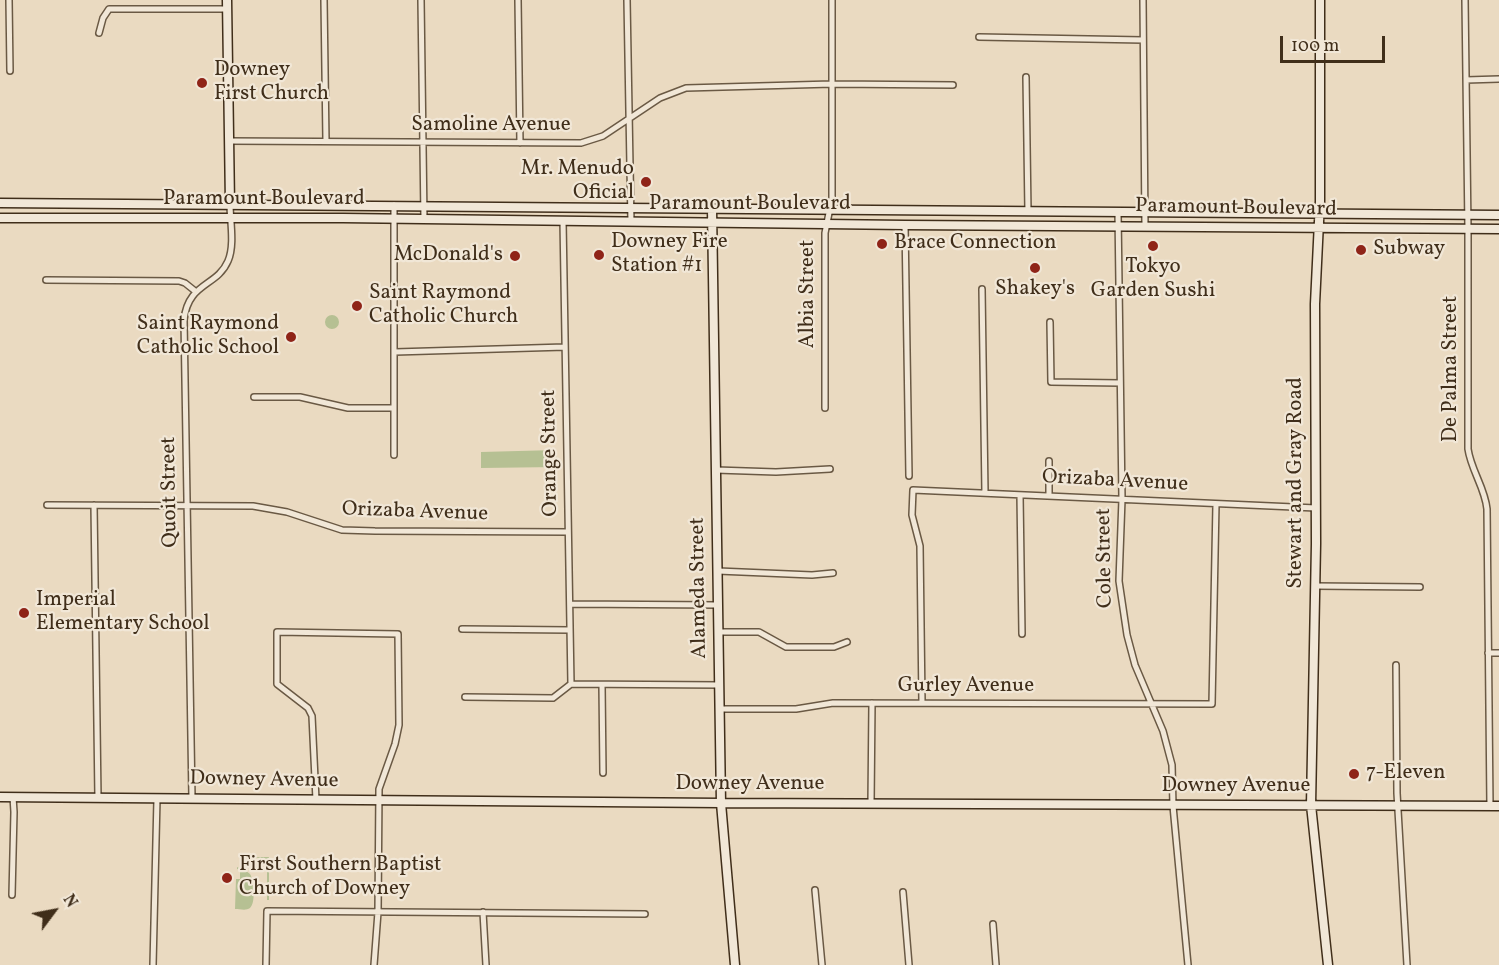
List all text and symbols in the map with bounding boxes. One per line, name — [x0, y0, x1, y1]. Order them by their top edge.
scale bar — [1283, 24, 1388, 62]
text: 100 m — [1291, 34, 1340, 59]
place label: Downey First Church — [214, 58, 329, 108]
marker: Downey First Church — [195, 76, 209, 90]
street label: Samoline Avenue — [411, 113, 571, 139]
place label: Mr. Menudo Oficial — [521, 157, 634, 207]
marker: Mr. Menudo Oficial — [639, 175, 653, 189]
street label: Paramount Boulevard — [163, 187, 365, 213]
street label: Paramount Boulevard — [649, 192, 851, 218]
street label: Paramount Boulevard — [1135, 195, 1337, 223]
place label: Downey Fire Station #1 — [611, 230, 728, 280]
place label: Brace Connection — [894, 231, 1057, 257]
marker: Brace Connection — [875, 237, 889, 251]
place label: Subway — [1373, 237, 1445, 263]
marker: Tokyo Garden Sushi — [1146, 239, 1160, 253]
street label: Albia Street — [796, 240, 822, 348]
place label: McDonald's — [394, 243, 503, 269]
marker: Subway — [1354, 243, 1368, 257]
marker: Downey Fire Station #1 — [592, 248, 606, 262]
marker: McDonald's — [508, 249, 522, 263]
place label: Tokyo Garden Sushi — [1091, 255, 1215, 305]
marker: Shakey's — [1028, 261, 1042, 275]
place label: Shakey's — [995, 277, 1075, 303]
place label: Saint Raymond Catholic Church — [369, 281, 518, 331]
street label: De Palma Street — [1439, 296, 1465, 442]
marker: Saint Raymond Catholic Church — [350, 299, 364, 313]
place label: Saint Raymond Catholic School — [137, 312, 279, 362]
marker: Saint Raymond Catholic School — [284, 330, 298, 344]
street label: Stewart and Gray Road — [1284, 377, 1310, 589]
street label: Orange Street — [537, 389, 565, 517]
street label: Quoit Street — [157, 436, 185, 548]
street label: Orizaba Avenue — [1041, 466, 1189, 498]
street label: Orizaba Avenue — [341, 498, 489, 528]
street label: Cole Street — [1093, 508, 1119, 608]
street label: Alameda Street — [686, 517, 714, 659]
place label: Imperial Elementary School — [36, 588, 210, 638]
marker: Imperial Elementary School — [17, 606, 31, 620]
street label: Gurley Avenue — [898, 674, 1034, 700]
place label: 7-Eleven — [1366, 761, 1446, 787]
street label: Downey Avenue — [189, 767, 339, 795]
marker: 7-Eleven — [1347, 767, 1361, 781]
street label: Downey Avenue — [675, 772, 825, 798]
street label: Downey Avenue — [1161, 774, 1311, 800]
place label: First Southern Baptist Church of Downey — [239, 853, 441, 903]
marker: First Southern Baptist Church of Downey — [220, 871, 234, 885]
north arrow — [24, 881, 84, 941]
text: N — [57, 891, 82, 912]

